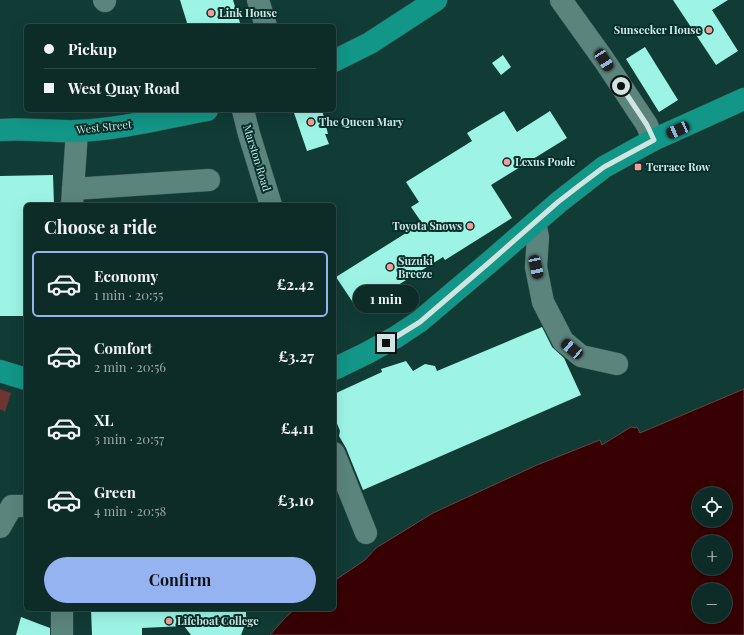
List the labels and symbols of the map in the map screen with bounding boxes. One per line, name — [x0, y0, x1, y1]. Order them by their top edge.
place label: Link House — [219, 5, 277, 20]
marker: Link House — [206, 8, 216, 18]
place label: Sunseeker House — [614, 22, 701, 37]
marker: Sunseeker House — [704, 25, 714, 35]
car — [592, 47, 616, 73]
route start — [612, 77, 630, 95]
place label: The Queen Mary — [319, 114, 404, 129]
street label: West Street — [74, 116, 133, 137]
marker: The Queen Mary — [306, 117, 316, 127]
car — [665, 120, 691, 140]
street label: Marston Road — [240, 123, 275, 194]
place label: Lexus Poole — [515, 154, 576, 169]
marker: Lexus Poole — [502, 157, 512, 167]
place label: Terrace Row — [646, 159, 711, 174]
marker: Terrace Row — [633, 162, 643, 172]
place label: Toyota Snows — [392, 218, 462, 233]
marker: Toyota Snows — [465, 221, 475, 231]
place label: Suzuki Breeze — [398, 253, 433, 281]
car — [528, 254, 544, 280]
marker: Suzuki Breeze — [385, 262, 395, 272]
callout: 1 min — [353, 285, 419, 313]
route end — [377, 334, 395, 352]
car — [559, 337, 585, 361]
place label: Lifeboat College — [177, 613, 259, 628]
marker: Lifeboat College — [164, 616, 174, 626]

